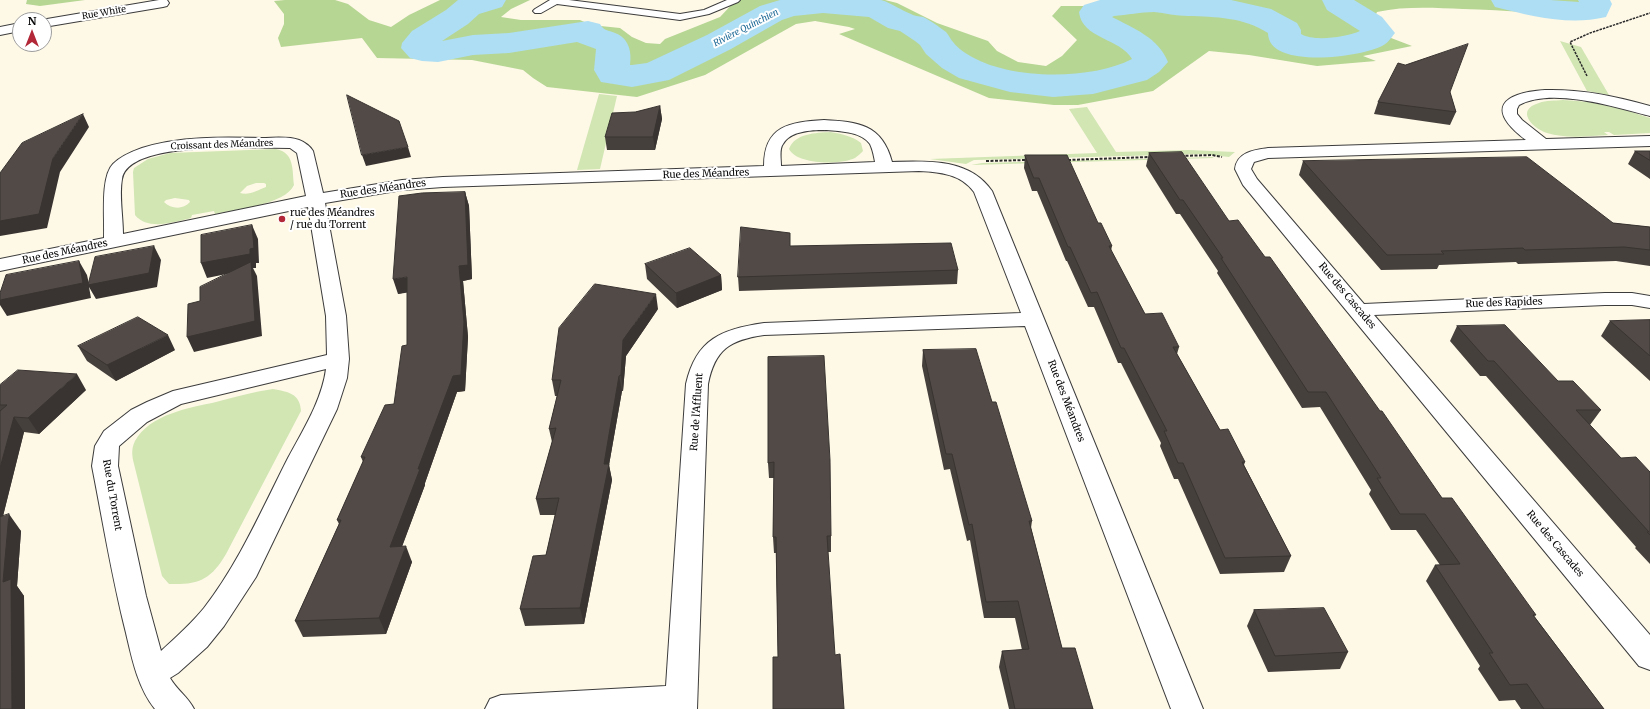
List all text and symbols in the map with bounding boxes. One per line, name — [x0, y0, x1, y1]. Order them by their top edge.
street label: Rue White — [81, 4, 127, 22]
water label: Rivière Quinchien — [712, 7, 780, 49]
north arrow — [12, 12, 52, 52]
text: N — [28, 14, 36, 28]
street label: Croissant des Méandres — [171, 138, 273, 152]
street label: Rue des Méandres — [662, 166, 750, 182]
street label: Rue des Méandres — [339, 177, 427, 201]
place label: rue des Méandres / rue du Torrent — [290, 207, 375, 230]
marker: rue des Méandres / rue du Torrent — [277, 214, 287, 224]
street label: Rue des Méandres — [21, 237, 109, 267]
street label: Rue des Cascades — [1316, 260, 1378, 332]
street label: Rue des Rapides — [1465, 296, 1543, 310]
street label: Rue des Méandres — [1045, 358, 1087, 444]
street label: Rue de l'Affluent — [688, 372, 706, 452]
street label: Rue du Torrent — [100, 458, 124, 532]
street label: Rue des Cascades — [1524, 508, 1586, 580]

